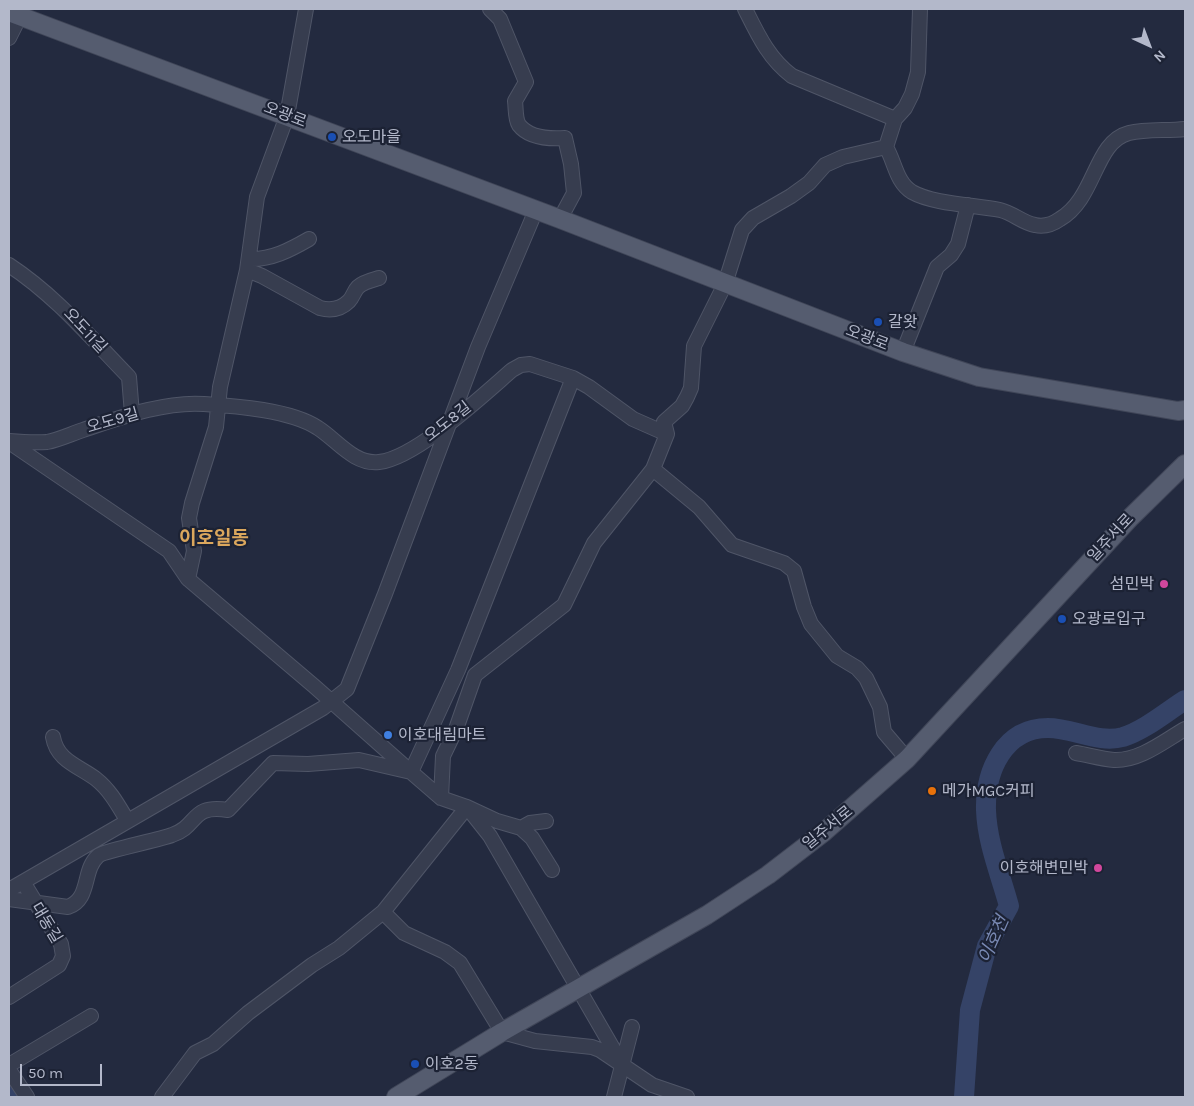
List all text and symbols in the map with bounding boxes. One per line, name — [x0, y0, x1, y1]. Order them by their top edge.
north arrow — [1124, 20, 1174, 70]
text: N — [1150, 47, 1169, 66]
street label: 오광로 — [261, 98, 309, 132]
place label: 오도마을 — [342, 127, 401, 147]
marker: 오도마을 — [326, 131, 338, 143]
street label: 오도11길 — [59, 304, 111, 358]
place label: 갈왓 — [888, 312, 917, 332]
marker: 갈왓 — [872, 316, 884, 328]
street label: 오광로 — [843, 321, 891, 355]
street label: 오도8길 — [421, 398, 475, 446]
street label: 오도9길 — [85, 404, 141, 438]
street label: 일주서로 — [1084, 510, 1138, 566]
district label: 이호일동 — [179, 528, 249, 550]
place label: 섬민박 — [1110, 574, 1154, 594]
marker: 섬민박 — [1158, 578, 1170, 590]
place label: 오광로입구 — [1072, 609, 1146, 629]
marker: 오광로입구 — [1056, 613, 1068, 625]
place label: 이호대림마트 — [398, 725, 486, 745]
marker: 이호대림마트 — [382, 729, 394, 741]
place label: 메가MGC커피 — [942, 781, 1035, 801]
marker: 메가MGC커피 — [926, 785, 938, 797]
street label: 일주서로 — [799, 802, 857, 854]
place label: 이호해변민박 — [1000, 858, 1088, 878]
marker: 이호해변민박 — [1092, 862, 1104, 874]
street label: 대동길 — [26, 899, 66, 947]
water label: 이호천 — [974, 913, 1014, 967]
scale bar — [22, 1054, 105, 1086]
place label: 이호2동 — [425, 1054, 478, 1074]
marker: 이호2동 — [409, 1058, 421, 1070]
text: 50 m — [28, 1064, 63, 1082]

